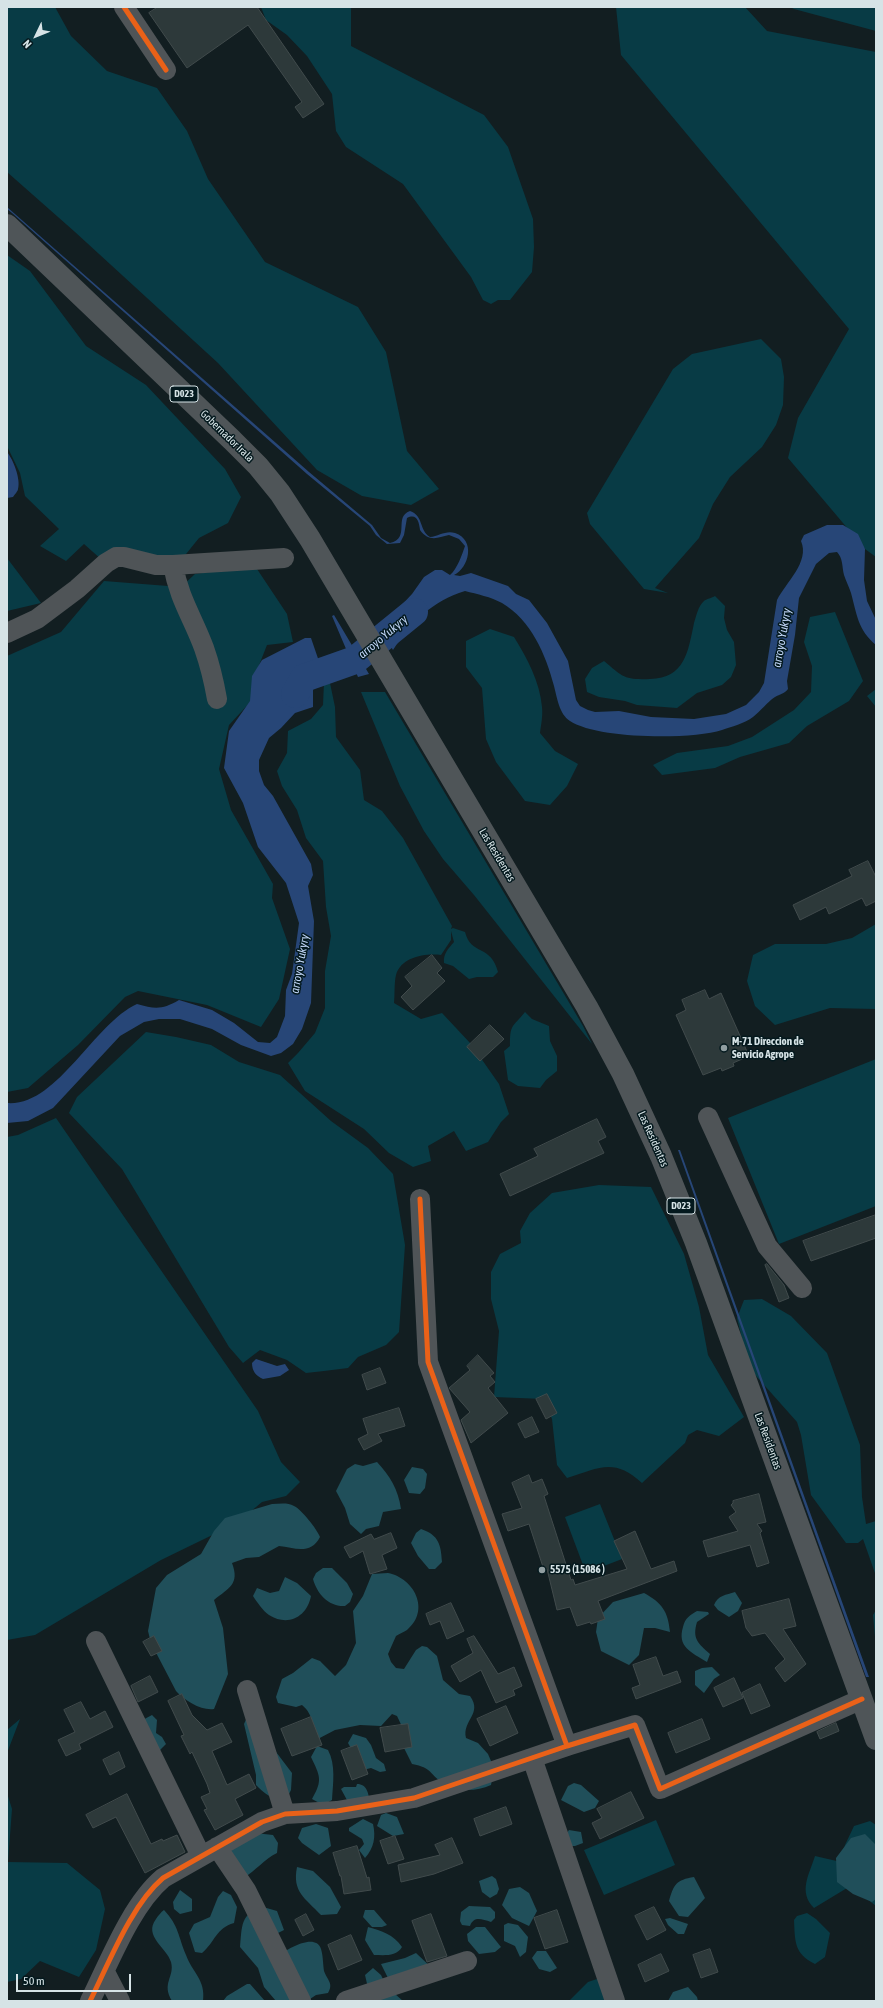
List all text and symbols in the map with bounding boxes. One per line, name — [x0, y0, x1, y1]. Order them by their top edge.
north arrow — [16, 16, 56, 56]
text: N — [21, 38, 34, 51]
road number: D023 — [170, 386, 198, 402]
street label: Gobernador Irala — [198, 407, 256, 465]
water label: arroyo Yukyry — [770, 607, 794, 669]
water label: arroyo Yukyry — [355, 612, 411, 662]
street label: Las Residentas — [476, 826, 518, 884]
water label: arroyo Yukyry — [288, 933, 312, 995]
place label: M-71 Direccion de Servicio Agrope — [732, 1035, 804, 1061]
marker: M-71 Direccion de Servicio Agrope — [719, 1043, 729, 1053]
street label: Las Residentas — [635, 1109, 671, 1169]
road number: D023 — [667, 1198, 695, 1214]
street label: Las Residentas — [752, 1411, 784, 1471]
place label: 5575 (15086 ) — [550, 1563, 605, 1577]
marker: 5575 (15086 ) — [537, 1565, 547, 1575]
scale bar — [18, 1966, 133, 1992]
text: 50 m — [23, 1974, 45, 1988]

